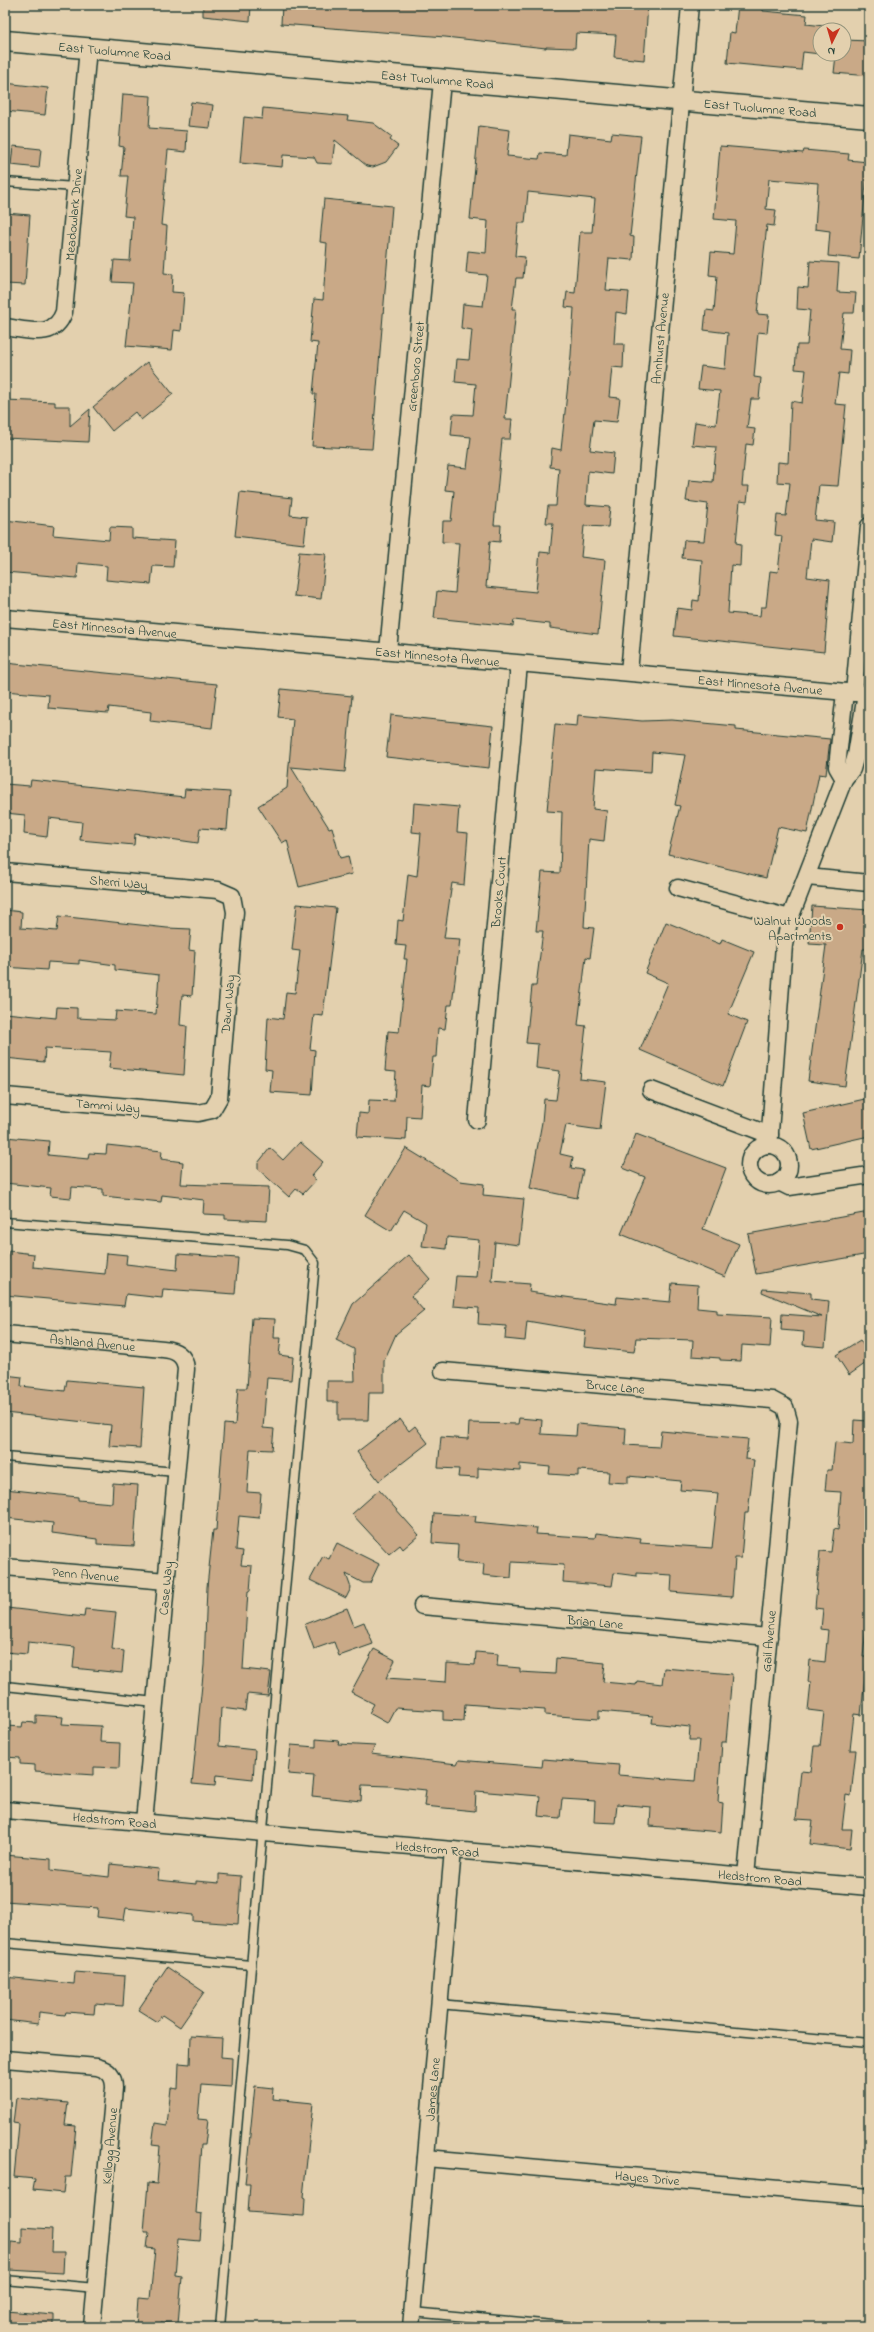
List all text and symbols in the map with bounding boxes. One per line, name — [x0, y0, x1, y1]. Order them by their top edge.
north arrow — [812, 22, 852, 62]
street label: East Tuolumne Road — [57, 38, 172, 67]
text: N — [827, 43, 836, 59]
street label: East Tuolumne Road — [380, 66, 495, 95]
street label: East Tuolumne Road — [703, 94, 818, 123]
street label: Meadowlark Drive — [61, 167, 88, 262]
street label: Annhurst Avenue — [647, 292, 675, 385]
street label: Greenboro Street — [403, 320, 430, 412]
street label: East Minnesota Avenue — [51, 614, 178, 644]
street label: East Minnesota Avenue — [374, 643, 500, 672]
street label: East Minnesota Avenue — [697, 671, 823, 701]
street label: Brooks Court — [487, 855, 512, 929]
street label: Sherri Way — [89, 871, 148, 896]
place label: Walnut Woods Apartments — [754, 912, 832, 946]
marker: Walnut Woods Apartments — [835, 922, 845, 932]
street label: Dawn Way — [216, 974, 242, 1035]
street label: Tammi Way — [75, 1094, 141, 1120]
street label: Ashland Avenue — [49, 1330, 136, 1357]
street label: Bruce Lane — [584, 1376, 646, 1400]
street label: Case Way — [155, 1560, 179, 1616]
street label: Penn Avenue — [51, 1563, 120, 1588]
street label: Gail Avenue — [757, 1609, 782, 1673]
street label: Brian Lane — [565, 1611, 624, 1635]
street label: Hedstrom Road — [72, 1808, 158, 1835]
street label: Hedstrom Road — [394, 1837, 481, 1863]
street label: Hedstrom Road — [717, 1866, 803, 1892]
street label: James Lane — [421, 2057, 446, 2121]
street label: Kellogg Avenue — [98, 2107, 124, 2185]
street label: Hayes Drive — [614, 2167, 680, 2191]

